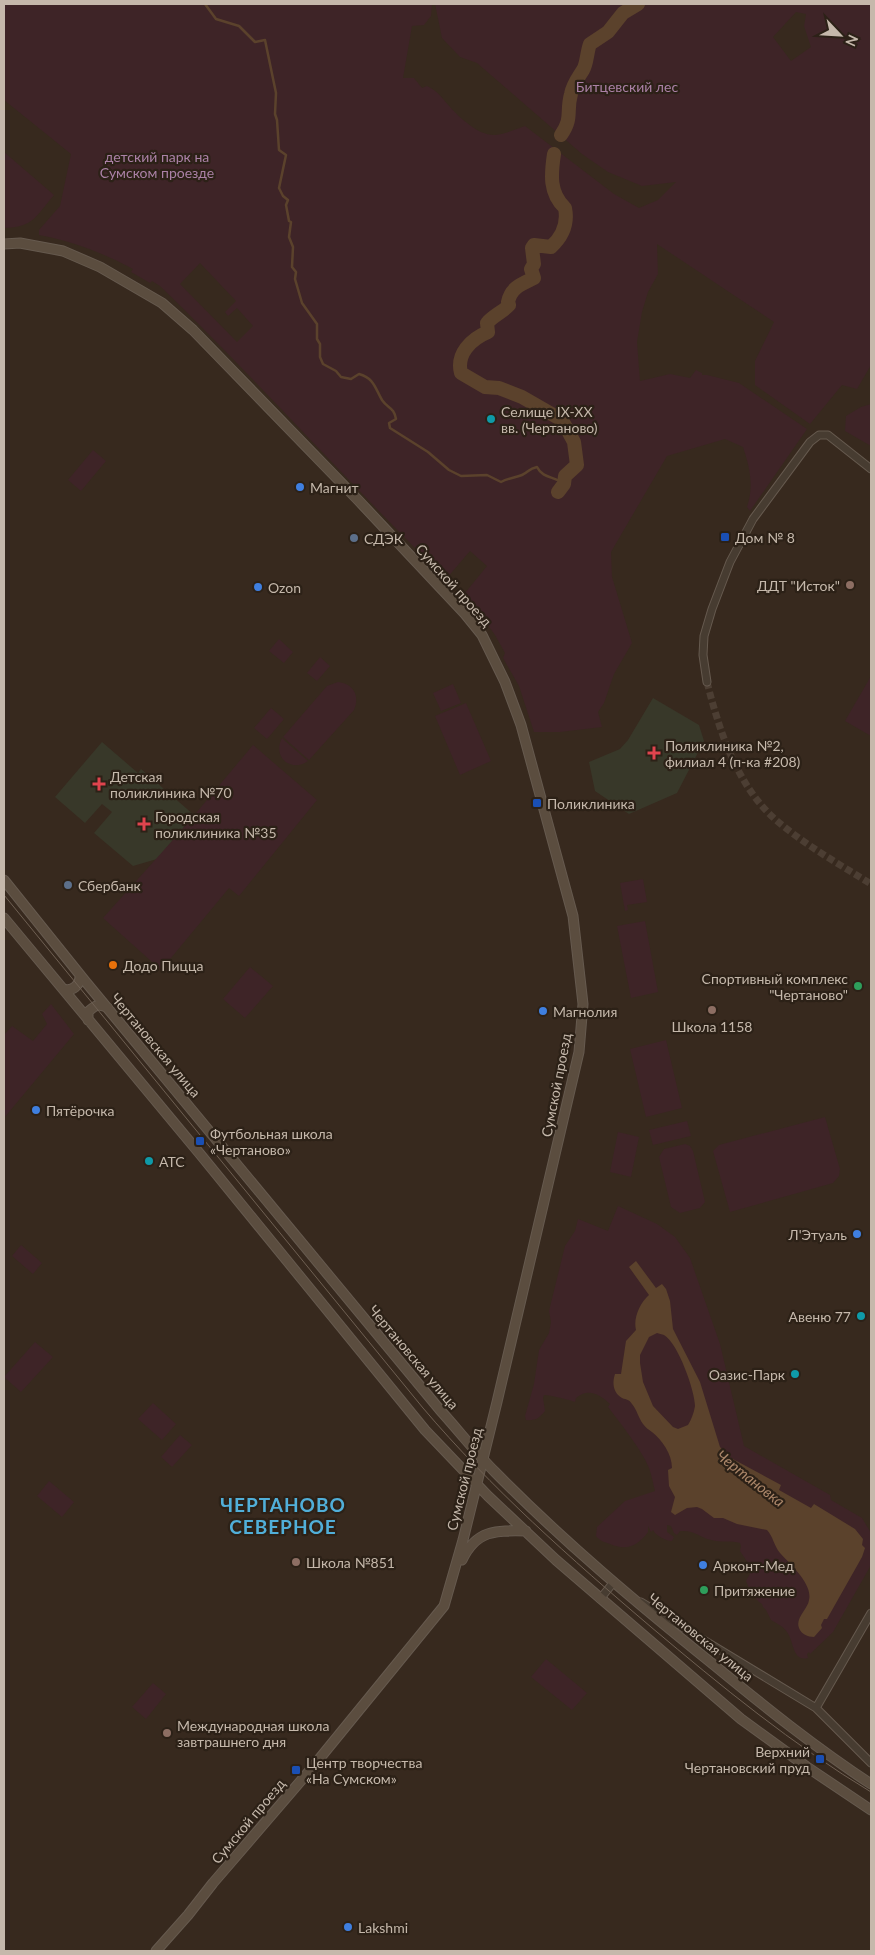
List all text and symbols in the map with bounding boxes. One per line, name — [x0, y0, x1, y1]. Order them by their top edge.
north arrow — [815, 10, 865, 60]
text: N — [842, 32, 862, 49]
park label: Битцевский лес — [576, 78, 678, 95]
park label: детский парк на Сумском проезде — [100, 148, 214, 181]
place label: Селище IX-XX вв. (Чертаново) — [501, 403, 598, 436]
marker: Селище IX-XX вв. (Чертаново) — [485, 413, 497, 425]
place label: Магнит — [310, 479, 359, 496]
marker: Магнит — [294, 481, 306, 493]
place label: Дом № 8 — [735, 529, 795, 546]
place label: СДЭК — [364, 530, 404, 547]
marker: Дом № 8 — [719, 531, 731, 543]
marker: СДЭК — [348, 532, 360, 544]
street label: Сумской проезд — [412, 540, 496, 630]
place label: ДДТ "Исток" — [757, 577, 840, 594]
place label: Ozon — [268, 579, 301, 596]
marker: ДДТ "Исток" — [844, 579, 856, 591]
marker: Ozon — [252, 581, 264, 593]
place label: Поликлиника №2, филиал 4 (п-ка #208) — [665, 737, 801, 770]
marker: Поликлиника №2, филиал 4 (п-ка #208) — [647, 746, 661, 760]
place label: Детская поликлиника №70 — [110, 768, 232, 801]
marker: Детская поликлиника №70 — [92, 777, 106, 791]
place label: Поликлиника — [547, 795, 635, 812]
marker: Поликлиника — [531, 797, 543, 809]
place label: Городская поликлиника №35 — [155, 808, 277, 841]
marker: Городская поликлиника №35 — [137, 817, 151, 831]
place label: Сбербанк — [78, 877, 142, 894]
marker: Сбербанк — [62, 879, 74, 891]
place label: Додо Пицца — [123, 957, 203, 974]
marker: Додо Пицца — [107, 959, 119, 971]
place label: Спортивный комплекс "Чертаново" — [702, 970, 848, 1003]
marker: Спортивный комплекс "Чертаново" — [852, 980, 864, 992]
street label: Чертановская улица — [108, 990, 204, 1100]
place label: Магнолия — [553, 1003, 617, 1020]
marker: Школа 1158 — [706, 1004, 718, 1016]
marker: Магнолия — [537, 1005, 549, 1017]
place label: Школа 1158 — [672, 1018, 752, 1035]
street label: Сумской проезд — [538, 1031, 574, 1138]
place label: Пятёрочка — [46, 1102, 114, 1119]
marker: Пятёрочка — [30, 1104, 42, 1116]
place label: Футбольная школа «Чертаново» — [210, 1125, 333, 1158]
marker: Футбольная школа «Чертаново» — [194, 1135, 206, 1147]
place label: АТС — [159, 1153, 185, 1170]
marker: АТС — [143, 1155, 155, 1167]
place label: Л'Этуаль — [788, 1226, 847, 1243]
marker: Л'Этуаль — [851, 1228, 863, 1240]
street label: Чертановская улица — [366, 1302, 462, 1412]
place label: Авеню 77 — [789, 1308, 851, 1325]
marker: Авеню 77 — [855, 1310, 867, 1322]
place label: Оазис-Парк — [709, 1366, 786, 1383]
marker: Оазис-Парк — [789, 1368, 801, 1380]
street label: Сумской проезд — [443, 1425, 485, 1532]
water label: Чертановка — [714, 1446, 789, 1510]
district label: ЧЕРТАНОВО СЕВЕРНОЕ — [220, 1493, 346, 1538]
place label: Школа №851 — [306, 1554, 395, 1571]
marker: Школа №851 — [290, 1556, 302, 1568]
place label: Арконт-Мед — [713, 1557, 794, 1574]
marker: Арконт-Мед — [697, 1559, 709, 1571]
place label: Притяжение — [714, 1582, 795, 1599]
marker: Притяжение — [698, 1584, 710, 1596]
street label: Чертановская улица — [645, 1589, 757, 1685]
place label: Международная школа завтрашнего дня — [177, 1717, 329, 1750]
marker: Международная школа завтрашнего дня — [161, 1727, 173, 1739]
place label: Верхний Чертановский пруд — [685, 1743, 810, 1776]
marker: Верхний Чертановский пруд — [814, 1753, 826, 1765]
place label: Центр творчества «На Сумском» — [306, 1754, 422, 1787]
marker: Центр творчества «На Сумском» — [290, 1764, 302, 1776]
street label: Сумской проезд — [208, 1775, 289, 1867]
place label: Lakshmi — [358, 1919, 408, 1936]
marker: Lakshmi — [342, 1921, 354, 1933]

